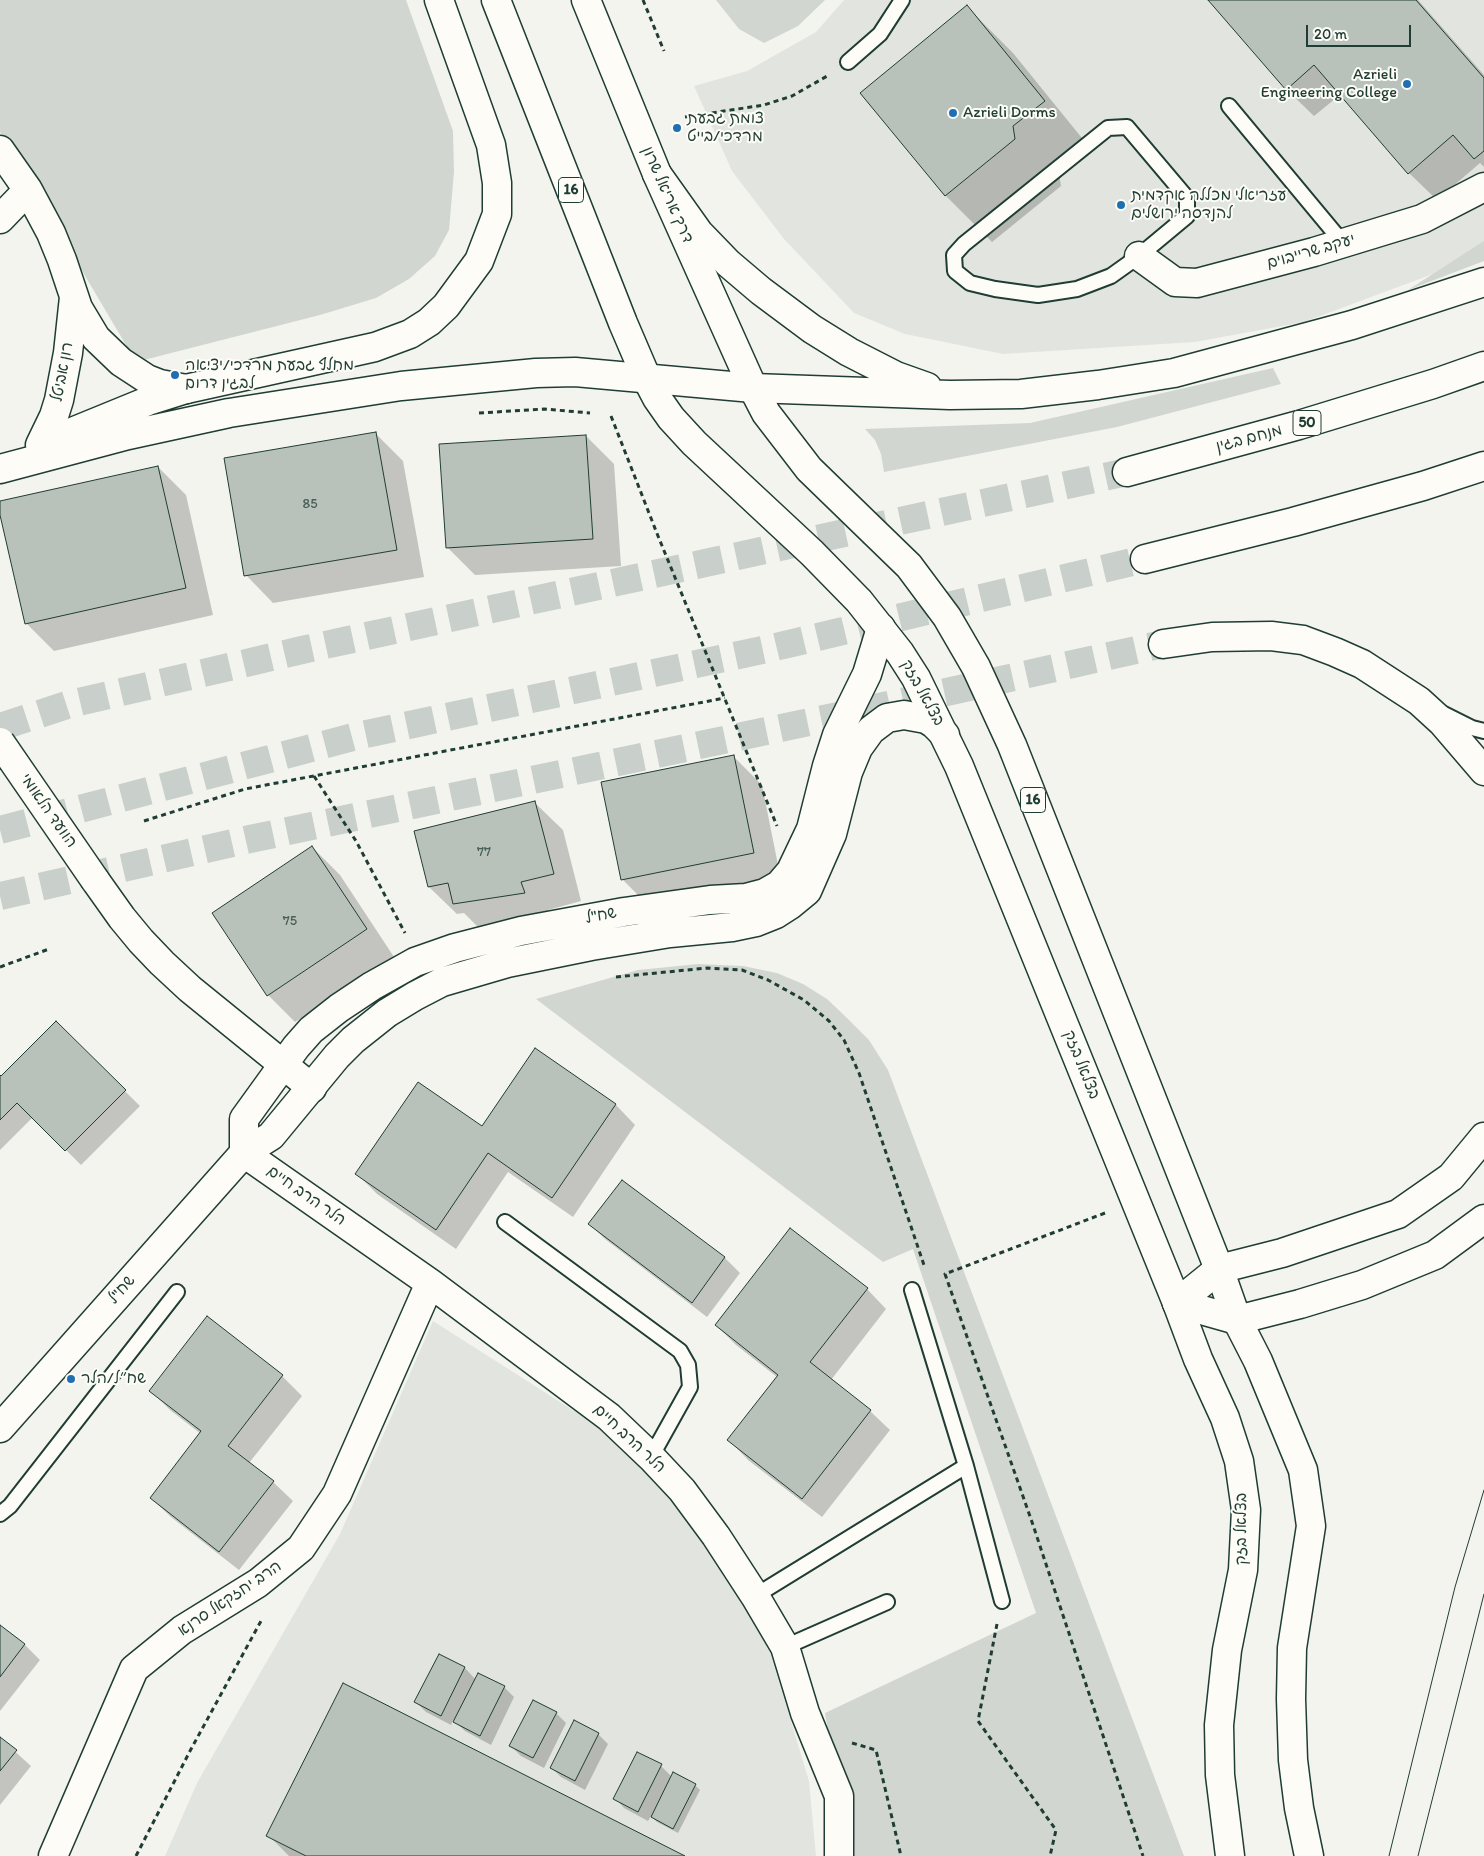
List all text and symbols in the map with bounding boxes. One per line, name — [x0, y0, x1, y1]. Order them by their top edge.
scale bar — [1309, 15, 1414, 47]
text: 20 m — [1314, 25, 1347, 43]
place label: Azrieli Engineering College — [1261, 65, 1397, 103]
marker: Azrieli Engineering College — [1401, 78, 1413, 90]
place label: Azrieli Dorms — [963, 103, 1056, 123]
marker: Azrieli Dorms — [947, 107, 959, 119]
place label: צומת גבעת מרדכי/בייט — [687, 109, 764, 147]
marker: צומת גבעת מרדכי/בייט — [671, 122, 683, 134]
street label: דרך אריאל שרון — [637, 144, 697, 246]
road number: 16 — [558, 178, 584, 202]
place label: עזריאלי מכללה אקדמית להנדסה ירושלים — [1131, 186, 1286, 224]
marker: עזריאלי מכללה אקדמית להנדסה ירושלים — [1115, 199, 1127, 211]
street label: יעקב שרייבוים — [1264, 230, 1358, 274]
street label: רון אביטל — [48, 341, 78, 403]
place label: מחלף גבעת מרדכי/יציאה לבגין דרום — [185, 356, 354, 394]
marker: מחלף גבעת מרדכי/יציאה לבגין דרום — [169, 369, 181, 381]
road number: 50 — [1293, 410, 1321, 436]
street label: מנחם בגין — [1214, 421, 1284, 457]
house number: 85 — [302, 496, 318, 512]
street label: בצלאל בזק — [896, 657, 948, 729]
street label: הוועד הלאומי — [15, 770, 81, 852]
road number: 16 — [1020, 788, 1046, 812]
house number: 77 — [477, 844, 491, 860]
street label: שח"ל — [584, 904, 618, 928]
house number: 75 — [283, 913, 297, 929]
street label: בצלאל בזק — [1058, 1028, 1104, 1102]
street label: הלר הרב חיים — [263, 1162, 349, 1230]
street label: שח"ל — [104, 1272, 140, 1308]
place label: שח״ל/הלר — [81, 1369, 146, 1389]
marker: שח״ל/הלר — [65, 1373, 77, 1385]
street label: הלר הרב חיים — [589, 1401, 669, 1477]
street label: בצלאל בזק — [1232, 1493, 1252, 1565]
street label: הרב יחזקאל סרנא — [174, 1557, 286, 1641]

